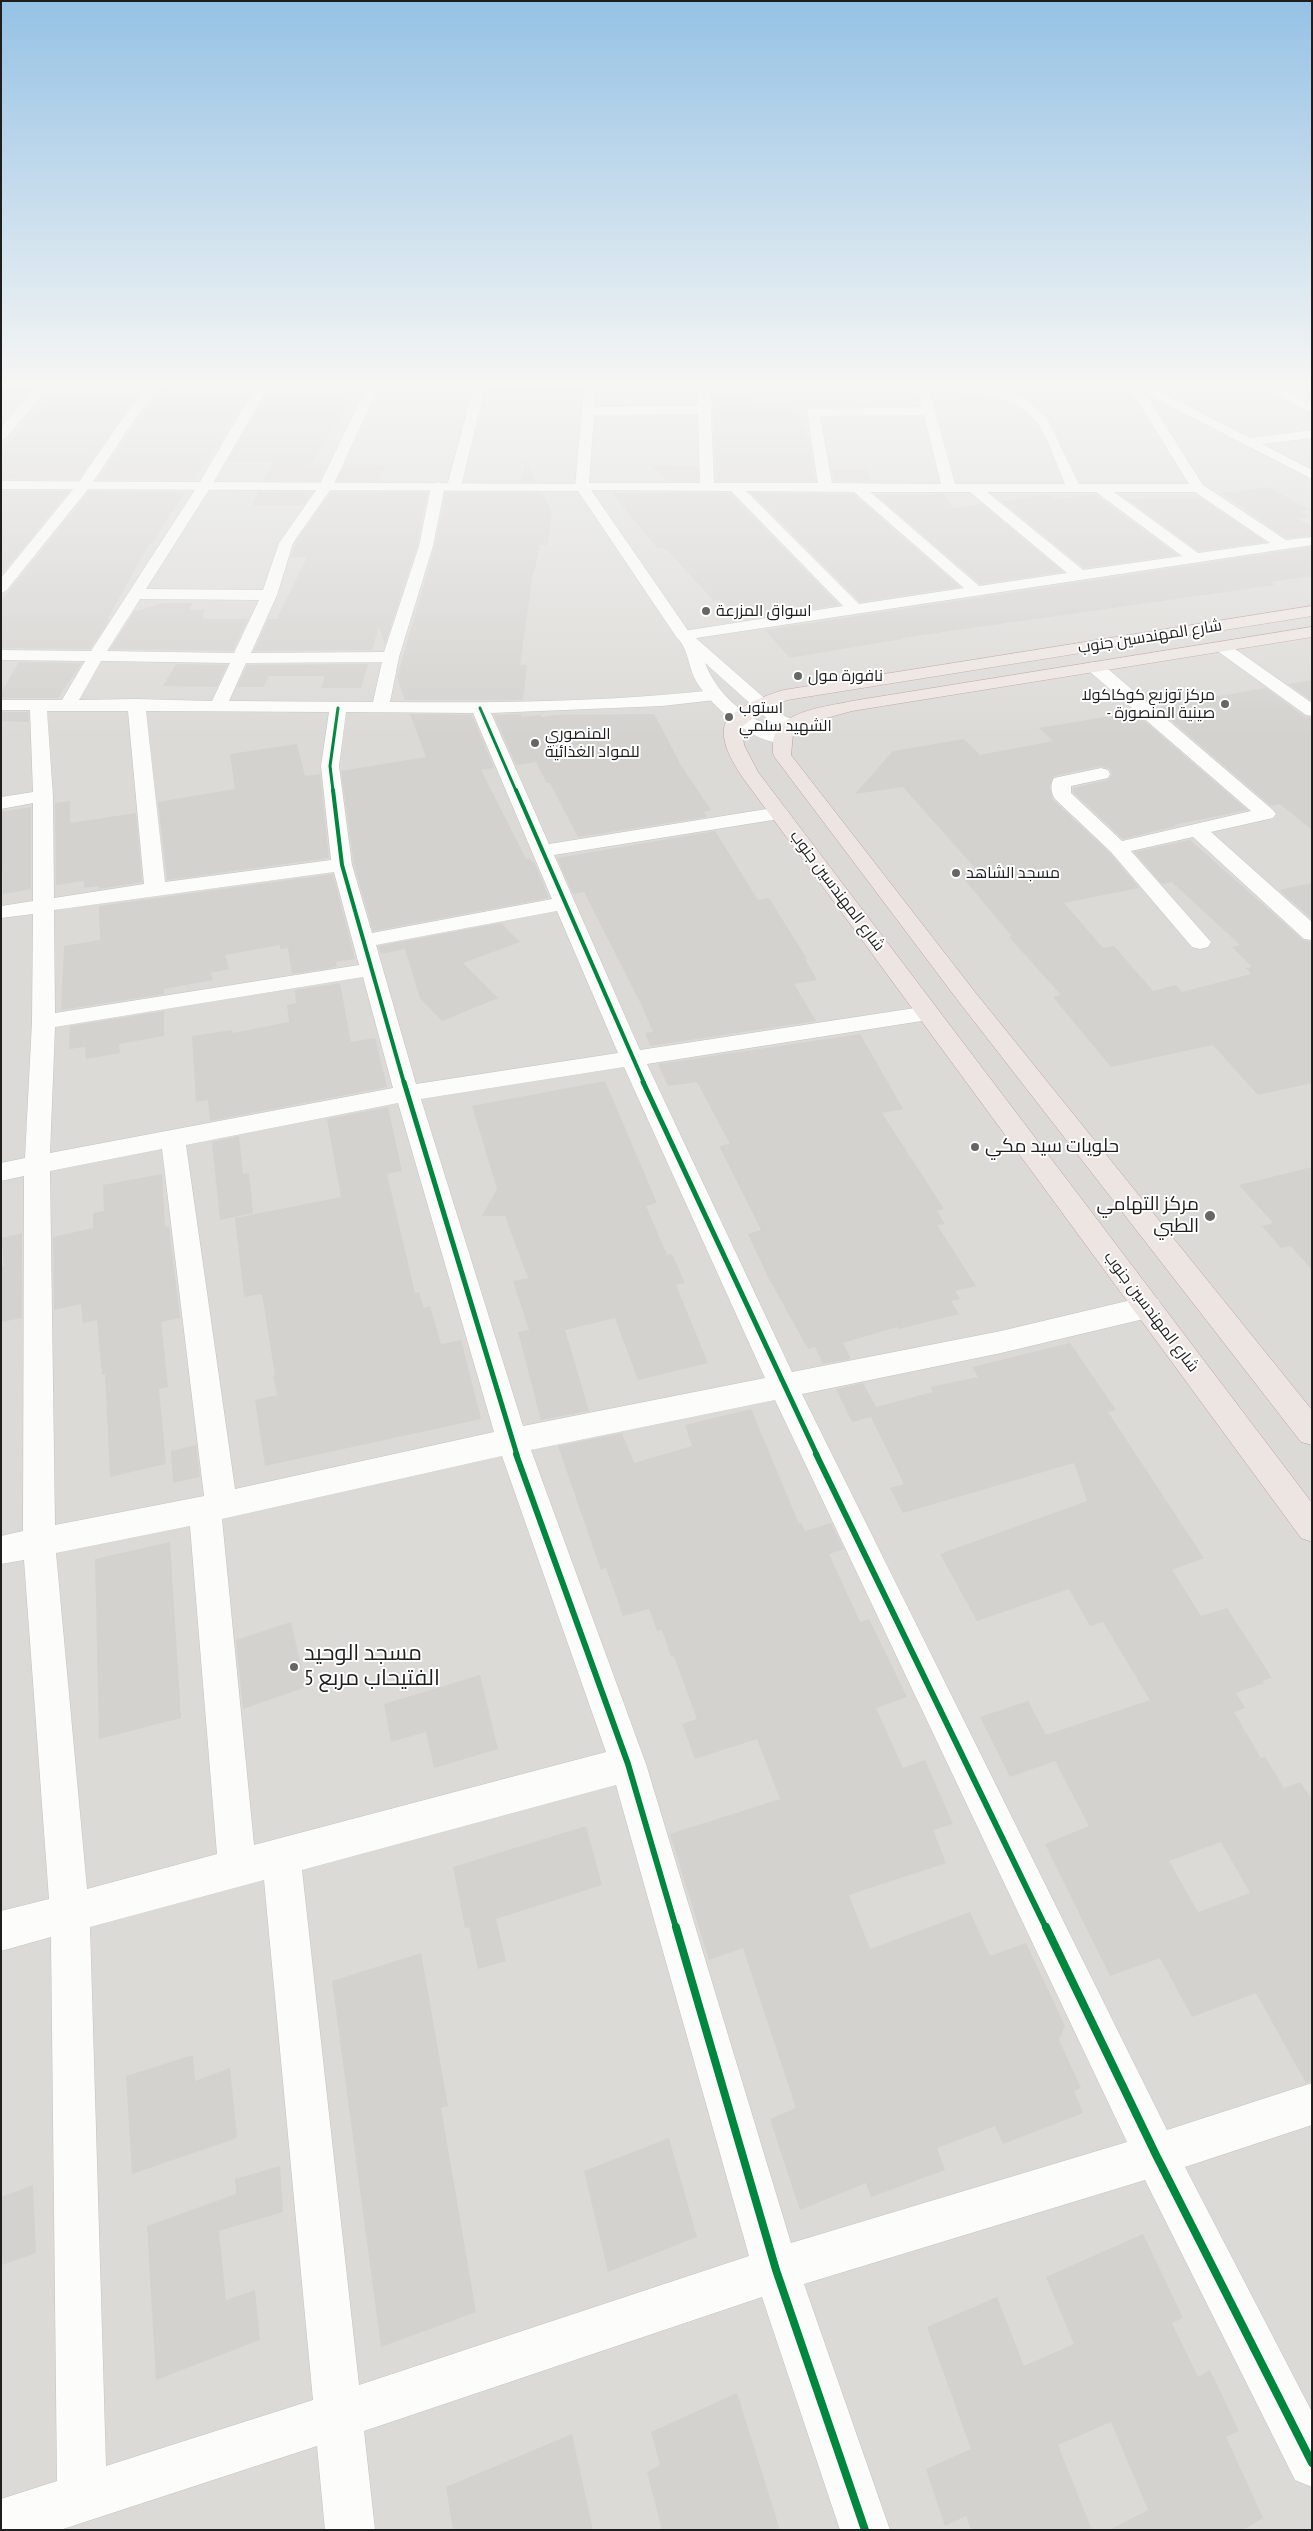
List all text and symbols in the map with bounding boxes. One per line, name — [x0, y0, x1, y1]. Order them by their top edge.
place label: اسواق المزرعة — [716, 601, 812, 621]
marker: اسواق المزرعة — [700, 605, 712, 617]
street label: شارع المهندسين جنوب — [1077, 616, 1223, 658]
place label: نافورة مول — [808, 666, 883, 686]
marker: نافورة مول — [792, 670, 804, 682]
place label: مركز توزيع كوكاكولا - صينية المنصورة — [1081, 685, 1215, 723]
place label: استوب الشهيد سلمي — [739, 698, 832, 736]
marker: مركز توزيع كوكاكولا - صينية المنصورة — [1219, 698, 1231, 710]
marker: استوب الشهيد سلمي — [723, 711, 735, 723]
place label: المنصوري للمواد الغذائية — [545, 724, 640, 762]
marker: المنصوري للمواد الغذائية — [529, 737, 541, 749]
street label: شارع المهندسين جنوب — [785, 827, 889, 955]
place label: مسجد الشاهد — [966, 863, 1060, 883]
marker: مسجد الشاهد — [950, 867, 962, 879]
place label: حلويات سيد مكي — [985, 1136, 1119, 1158]
marker: حلويات سيد مكي — [969, 1141, 981, 1153]
place label: مركز التهامي الطبي — [1096, 1194, 1199, 1238]
marker: مركز التهامي الطبي — [1203, 1209, 1217, 1223]
street label: شارع المهندسين جنوب — [1099, 1248, 1203, 1376]
place label: مسجد الوحيد الفتيحاب مربع 5 — [304, 1641, 440, 1692]
marker: مسجد الوحيد الفتيحاب مربع 5 — [288, 1661, 300, 1673]

